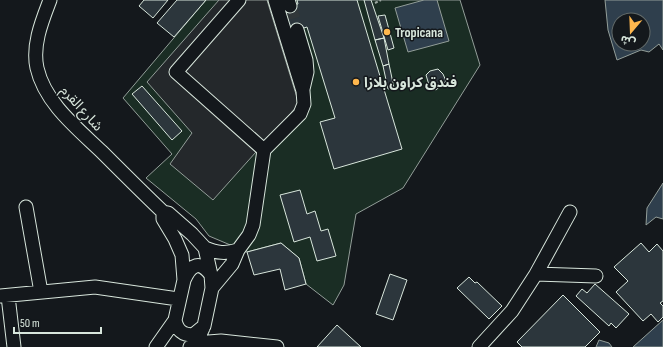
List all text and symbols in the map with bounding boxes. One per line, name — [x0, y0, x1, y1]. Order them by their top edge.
north arrow — [611, 12, 651, 52]
place label: Tropicana — [395, 24, 443, 41]
marker: Tropicana — [382, 27, 392, 37]
text: ش — [619, 32, 637, 50]
place label: فندق كراون بلازا — [364, 74, 457, 91]
marker: فندق كراون بلازا — [351, 77, 361, 87]
street label: شارع القرم — [55, 82, 106, 136]
scale bar — [14, 309, 101, 335]
text: 50 m — [20, 316, 40, 331]

